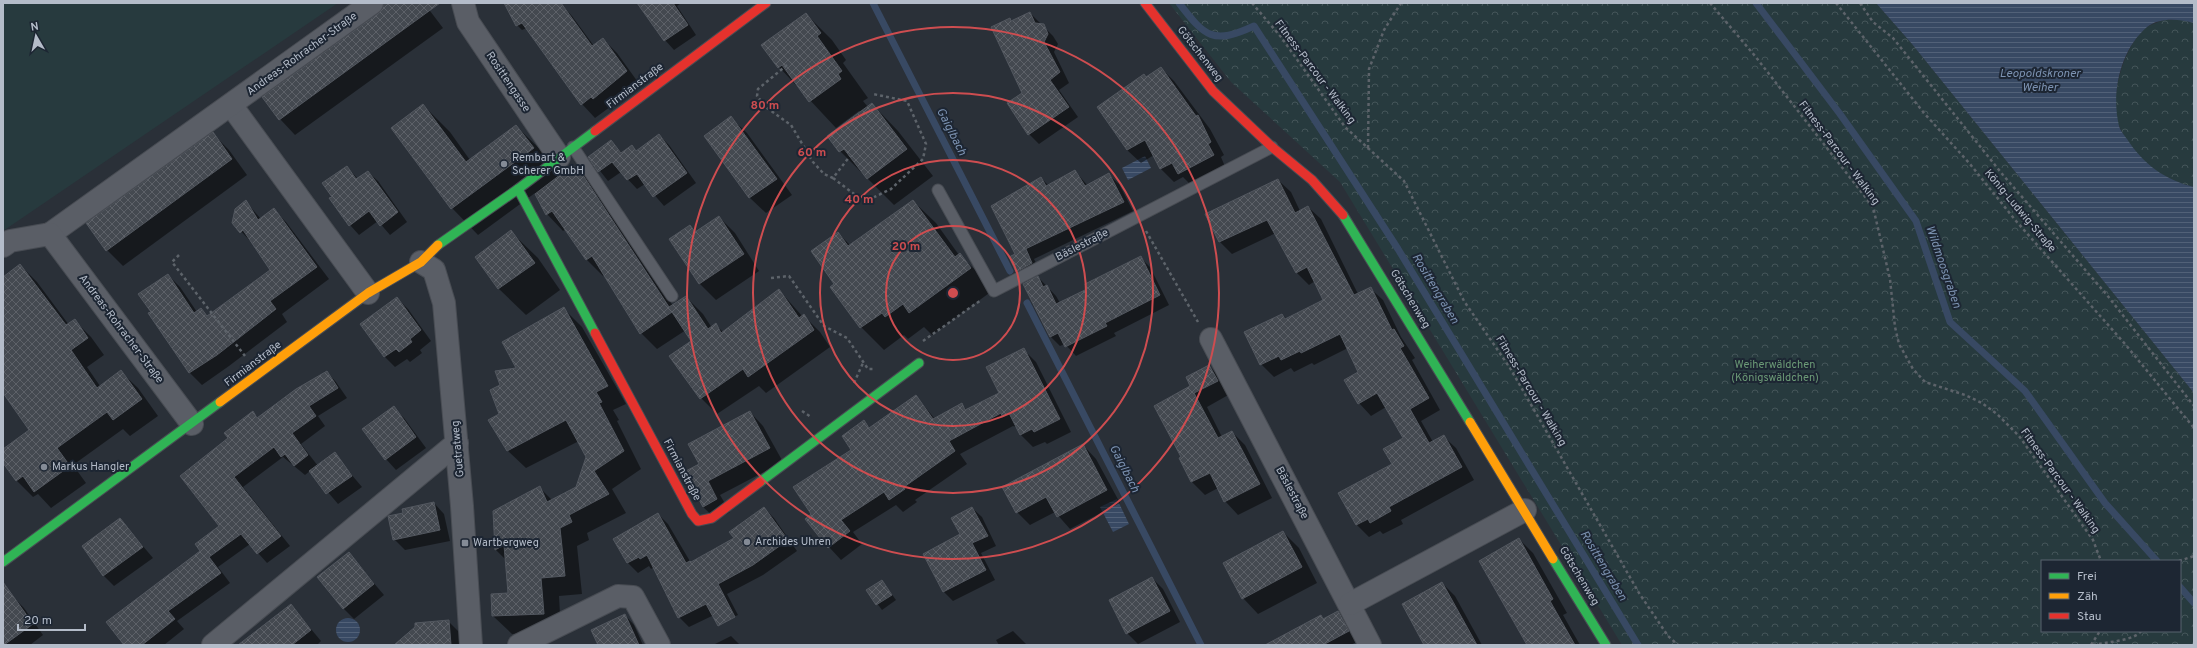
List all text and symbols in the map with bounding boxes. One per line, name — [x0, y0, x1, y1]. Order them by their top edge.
street label: Andreas-Rohracher-Straße — [244, 9, 360, 99]
north arrow — [16, 16, 56, 56]
street label: Fitness-Parcour - Walking — [1271, 17, 1359, 127]
text: N — [30, 20, 40, 35]
street label: Götschenweg — [1174, 23, 1226, 85]
street label: Rosittengasse — [483, 49, 533, 115]
street label: Firmianstraße — [604, 60, 666, 112]
water label: Leopoldskroner Weiher — [2000, 66, 2082, 96]
text: 80 m — [751, 98, 779, 114]
street label: Fitness-Parcour - Walking — [1795, 98, 1883, 208]
water label: Gaiglbach — [932, 105, 970, 159]
text: 60 m — [798, 145, 826, 161]
place label: Rembart & Scherer GmbH — [512, 151, 584, 178]
marker: Rembart & Scherer GmbH — [499, 159, 509, 169]
street label: König-Ludwig-Straße — [1981, 167, 2059, 255]
text: 40 m — [844, 192, 874, 208]
water label: Wildmoosgraben — [1921, 224, 1965, 311]
street label: Bäslestraße — [1053, 226, 1111, 264]
text: 20 m — [892, 239, 920, 255]
water label: Rosittengraben — [1408, 251, 1463, 327]
street label: Götschenweg — [1387, 267, 1433, 331]
street label: Andreas-Rohracher-Straße — [75, 272, 167, 386]
centre of rings — [946, 286, 960, 300]
street label: Fitness-Parcour - Walking — [1492, 333, 1570, 449]
street label: Firmianstraße — [222, 338, 284, 390]
park label: Weiherwäldchen (Königswäldchen) — [1731, 358, 1819, 385]
street label: Guetratweg — [449, 420, 467, 478]
street label: Fitness-Parcour - Walking — [2017, 426, 2103, 536]
street label: Firmianstraße — [660, 437, 704, 503]
water label: Gaiglbach — [1105, 442, 1143, 496]
place label: Markus Hangler — [52, 460, 130, 474]
marker: Markus Hangler — [39, 462, 49, 472]
street label: Bäslestraße — [1272, 464, 1312, 522]
water label: Rosittengraben — [1576, 528, 1631, 604]
place label: Archides Uhren — [755, 535, 831, 549]
place label: Wartbergweg — [473, 536, 539, 550]
marker: Archides Uhren — [742, 537, 752, 547]
marker: Wartbergweg — [460, 538, 470, 548]
street label: Götschenweg — [1556, 544, 1602, 608]
legend — [2041, 560, 2181, 632]
text: Frei — [2077, 569, 2097, 585]
text: Zäh — [2077, 589, 2098, 605]
scale bar — [18, 606, 85, 632]
text: Stau — [2077, 609, 2102, 625]
text: 20 m — [24, 613, 52, 629]

